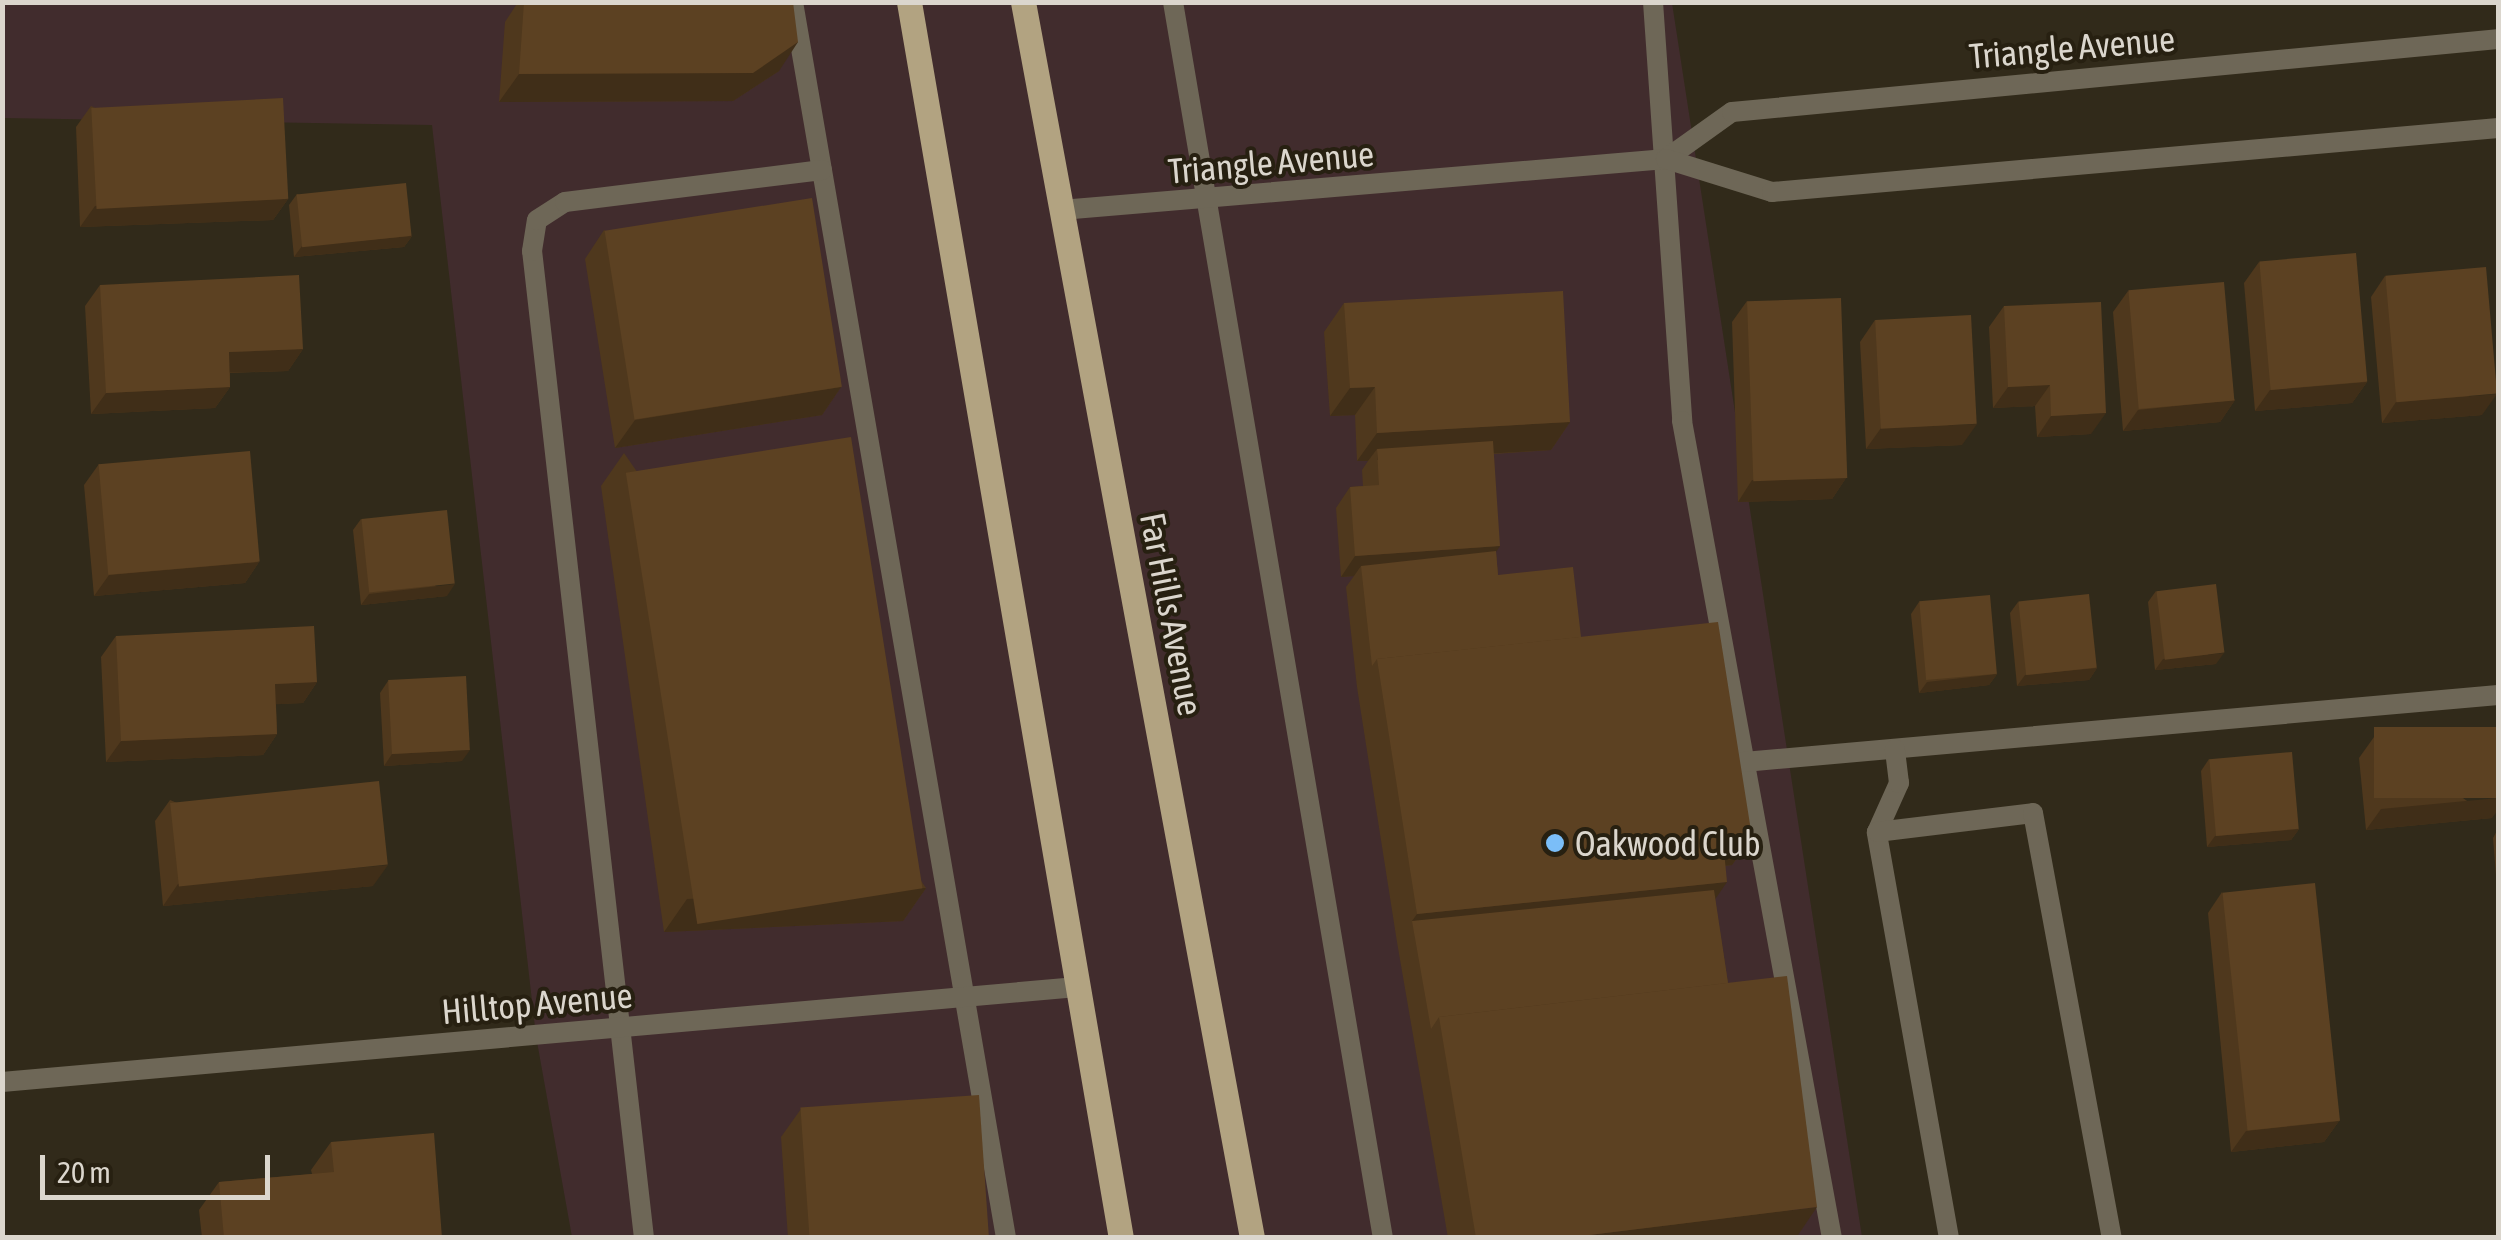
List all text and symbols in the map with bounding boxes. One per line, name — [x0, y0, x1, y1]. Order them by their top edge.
street label: Triangle Avenue — [1967, 17, 2177, 77]
street label: Triangle Avenue — [1166, 132, 1376, 192]
street label: Far Hills Avenue — [1132, 509, 1212, 719]
place label: Oakwood Club — [1575, 822, 1760, 864]
marker: Oakwood Club — [1544, 832, 1566, 854]
street label: Hilltop Avenue — [440, 974, 634, 1032]
scale bar — [45, 1135, 275, 1197]
text: 20 m — [57, 1155, 111, 1189]

